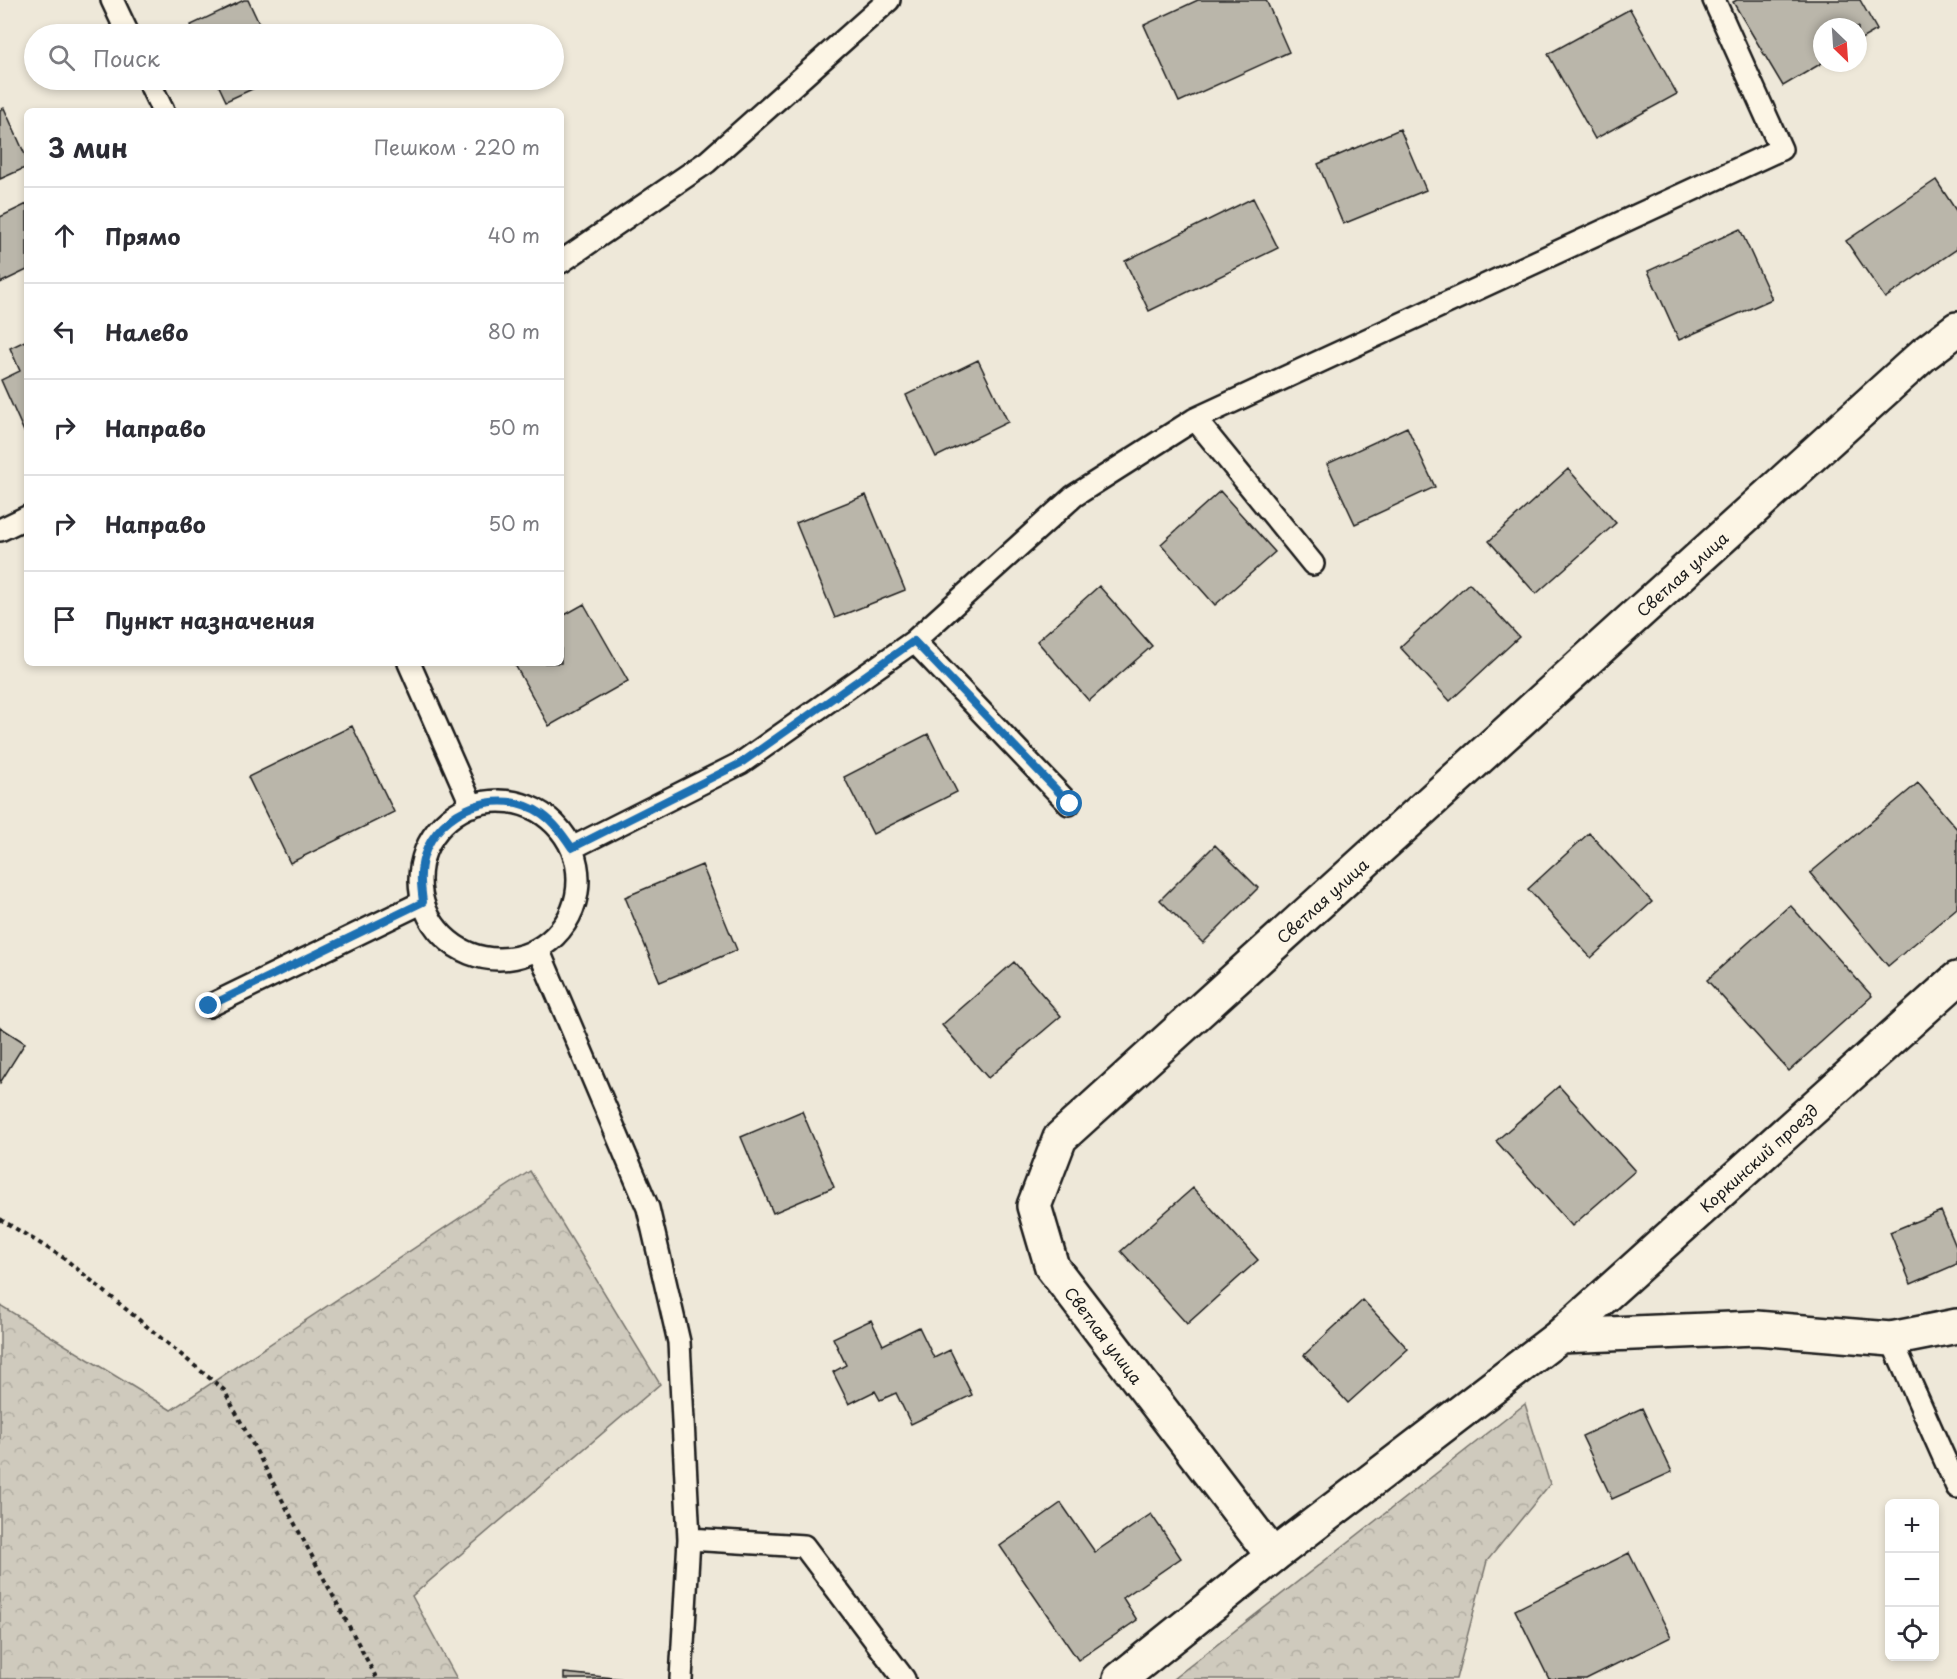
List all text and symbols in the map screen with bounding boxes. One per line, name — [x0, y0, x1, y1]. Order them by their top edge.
north arrow — [1813, 18, 1867, 72]
search box — [24, 24, 564, 90]
icon: search — [45, 41, 78, 74]
text: Поиск — [93, 41, 160, 74]
text: 3 мин — [48, 128, 128, 167]
text: Пешком · 220 m — [374, 132, 540, 162]
icon: ahead — [48, 219, 81, 252]
text: Прямо — [105, 219, 180, 252]
text: 40 m — [488, 220, 540, 250]
icon: left — [48, 315, 81, 348]
text: Налево — [105, 315, 188, 348]
text: 80 m — [488, 316, 540, 346]
icon: right — [48, 411, 81, 444]
text: Направо — [105, 411, 206, 444]
text: 50 m — [488, 412, 540, 442]
icon: right — [48, 507, 81, 540]
text: Направо — [105, 507, 206, 540]
text: 50 m — [488, 508, 540, 538]
street label: Светлая улица — [1631, 526, 1733, 622]
icon: arrive — [48, 603, 81, 636]
text: Пункт назначения — [105, 603, 315, 636]
route start — [1056, 790, 1082, 816]
street label: Светлая улица — [1271, 852, 1373, 948]
route end — [195, 992, 221, 1018]
street label: Коркинский проезд — [1694, 1098, 1823, 1217]
street label: Светлая улица — [1059, 1281, 1149, 1389]
map controls — [1885, 1499, 1939, 1661]
button: + — [1885, 1499, 1939, 1553]
button: − — [1885, 1553, 1939, 1607]
button: locate — [1885, 1607, 1939, 1661]

